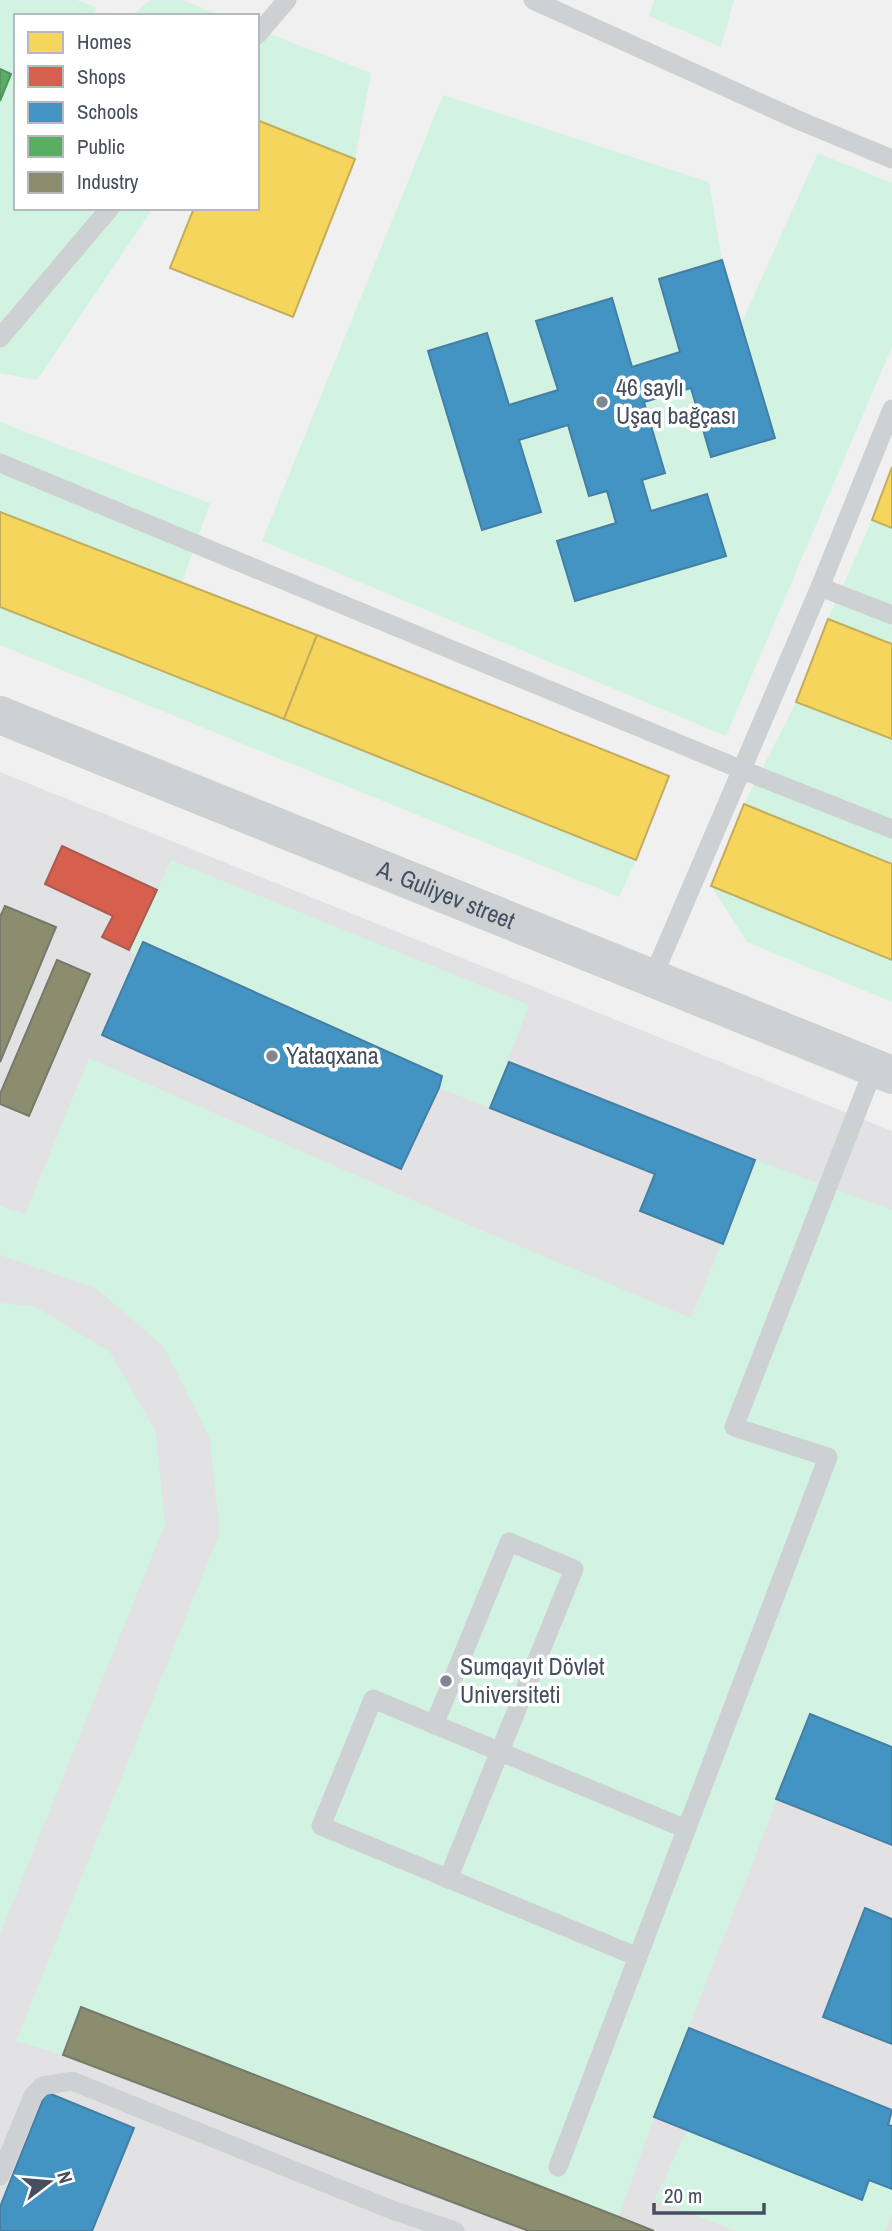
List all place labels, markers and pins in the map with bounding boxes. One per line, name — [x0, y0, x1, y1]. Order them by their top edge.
place label: 46 saylı Uşaq bağçası — [616, 371, 736, 431]
marker: 46 saylı Uşaq bağçası — [594, 394, 610, 410]
place label: Yataqxana — [286, 1039, 379, 1071]
marker: Yataqxana — [264, 1048, 280, 1064]
place label: Sumqayıt Dövlət Universiteti — [460, 1650, 605, 1710]
marker: Sumqayıt Dövlət Universiteti — [438, 1673, 454, 1689]

